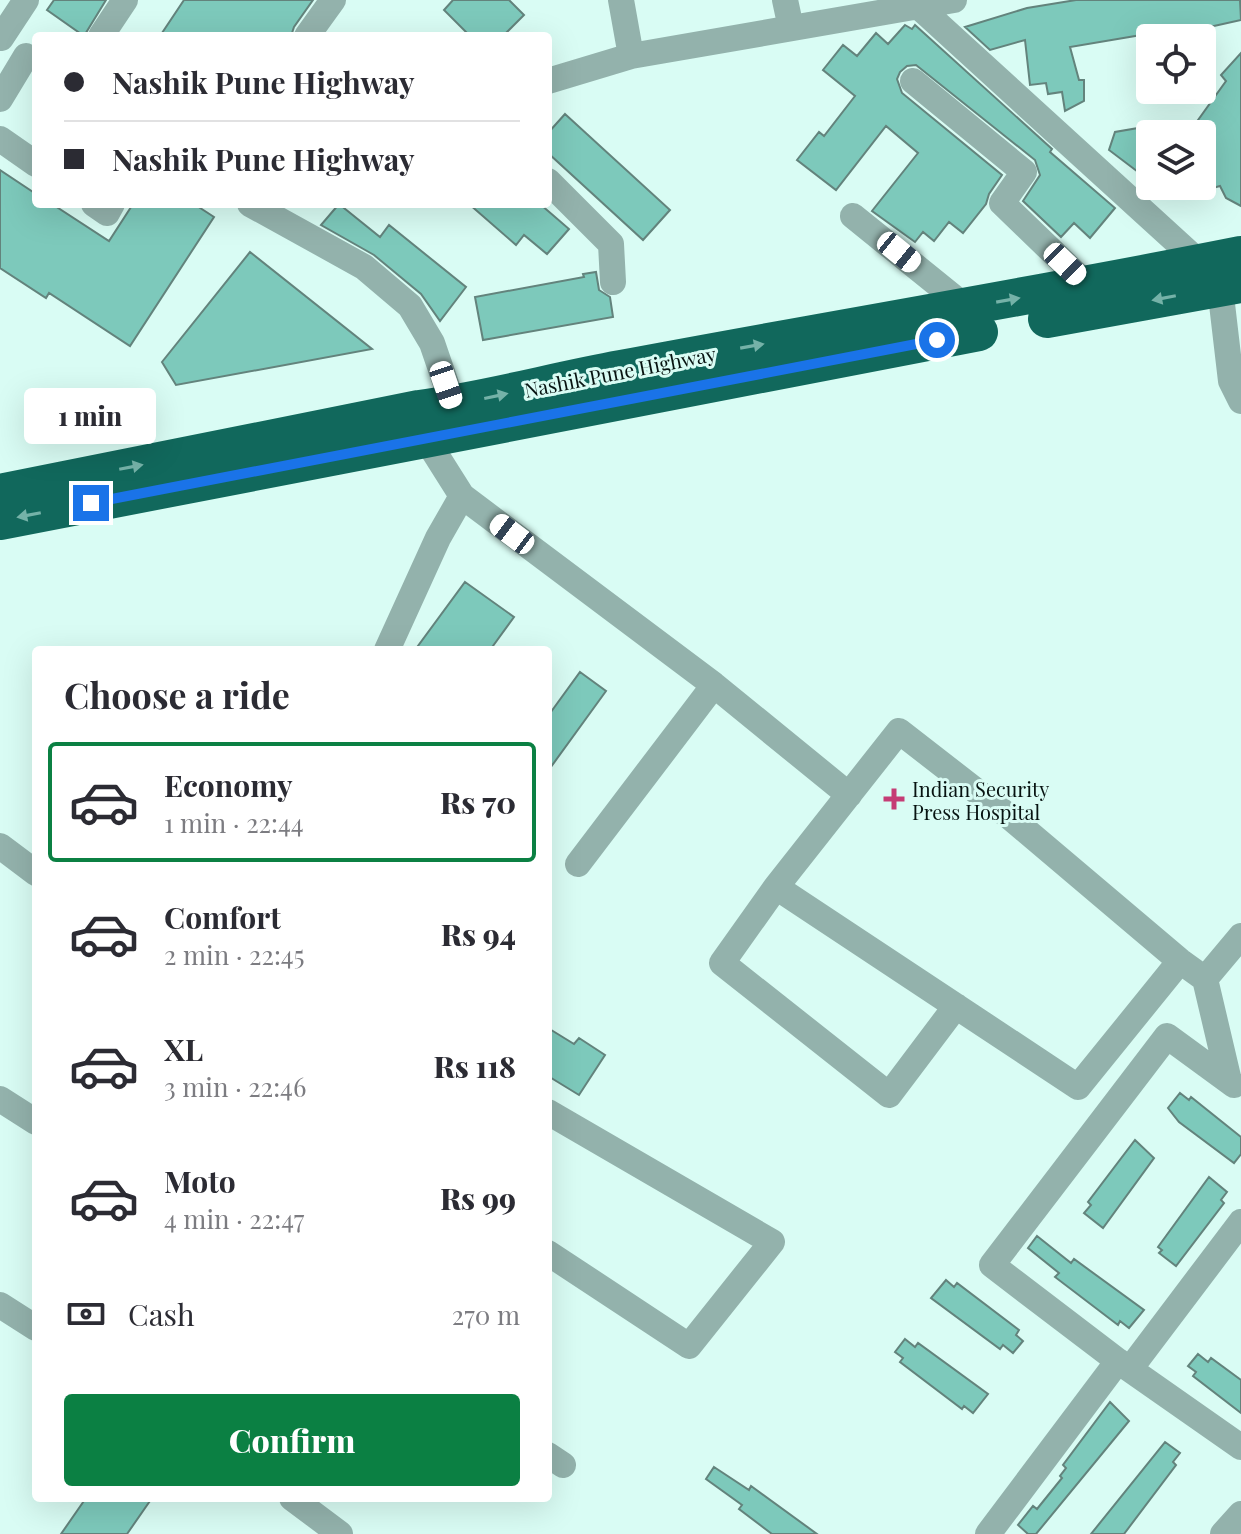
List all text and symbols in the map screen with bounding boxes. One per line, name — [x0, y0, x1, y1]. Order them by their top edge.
map controls — [1136, 24, 1216, 200]
button: locate — [1136, 24, 1216, 104]
text: Nashik Pune Highway — [112, 62, 415, 102]
button: layers — [1136, 120, 1216, 200]
text: Nashik Pune Highway — [112, 139, 415, 179]
car — [873, 228, 925, 276]
car — [1039, 239, 1091, 289]
one-way arrow — [1151, 292, 1176, 304]
one-way arrow — [995, 294, 1020, 306]
route start — [919, 322, 955, 358]
street label: Nashik Pune Highway — [522, 339, 718, 403]
one-way arrow — [739, 339, 764, 351]
car — [427, 358, 465, 412]
callout: 1 min — [25, 387, 157, 443]
one-way arrow — [484, 389, 509, 402]
text: 1 min — [58, 398, 122, 433]
one-way arrow — [119, 460, 144, 473]
route end — [73, 485, 109, 521]
one-way arrow — [16, 510, 41, 522]
car — [486, 510, 538, 558]
text: Choose a ride — [64, 670, 290, 718]
text: Economy — [164, 765, 293, 805]
icon: car — [68, 766, 140, 838]
place label: Indian Security Press Hospital — [912, 775, 1049, 825]
text: Rs 70 — [440, 782, 516, 822]
marker: Indian Security Press Hospital — [883, 788, 905, 810]
text: 1 min · 22:44 — [164, 805, 304, 840]
text: Comfort — [164, 897, 281, 937]
icon: car — [68, 898, 140, 970]
text: Rs 94 — [441, 914, 516, 954]
text: 2 min · 22:45 — [164, 937, 304, 972]
text: XL — [164, 1029, 203, 1069]
icon: car — [68, 1030, 140, 1102]
text: Rs 118 — [433, 1046, 516, 1086]
text: 3 min · 22:46 — [164, 1069, 306, 1104]
text: Moto — [164, 1161, 236, 1201]
icon: car — [68, 1162, 140, 1234]
text: Rs 99 — [440, 1178, 516, 1218]
text: 4 min · 22:47 — [164, 1201, 304, 1236]
icon: cash — [64, 1292, 108, 1336]
text: Cash — [128, 1294, 195, 1334]
text: 270 m — [452, 1297, 520, 1332]
button: Confirm — [64, 1394, 520, 1486]

